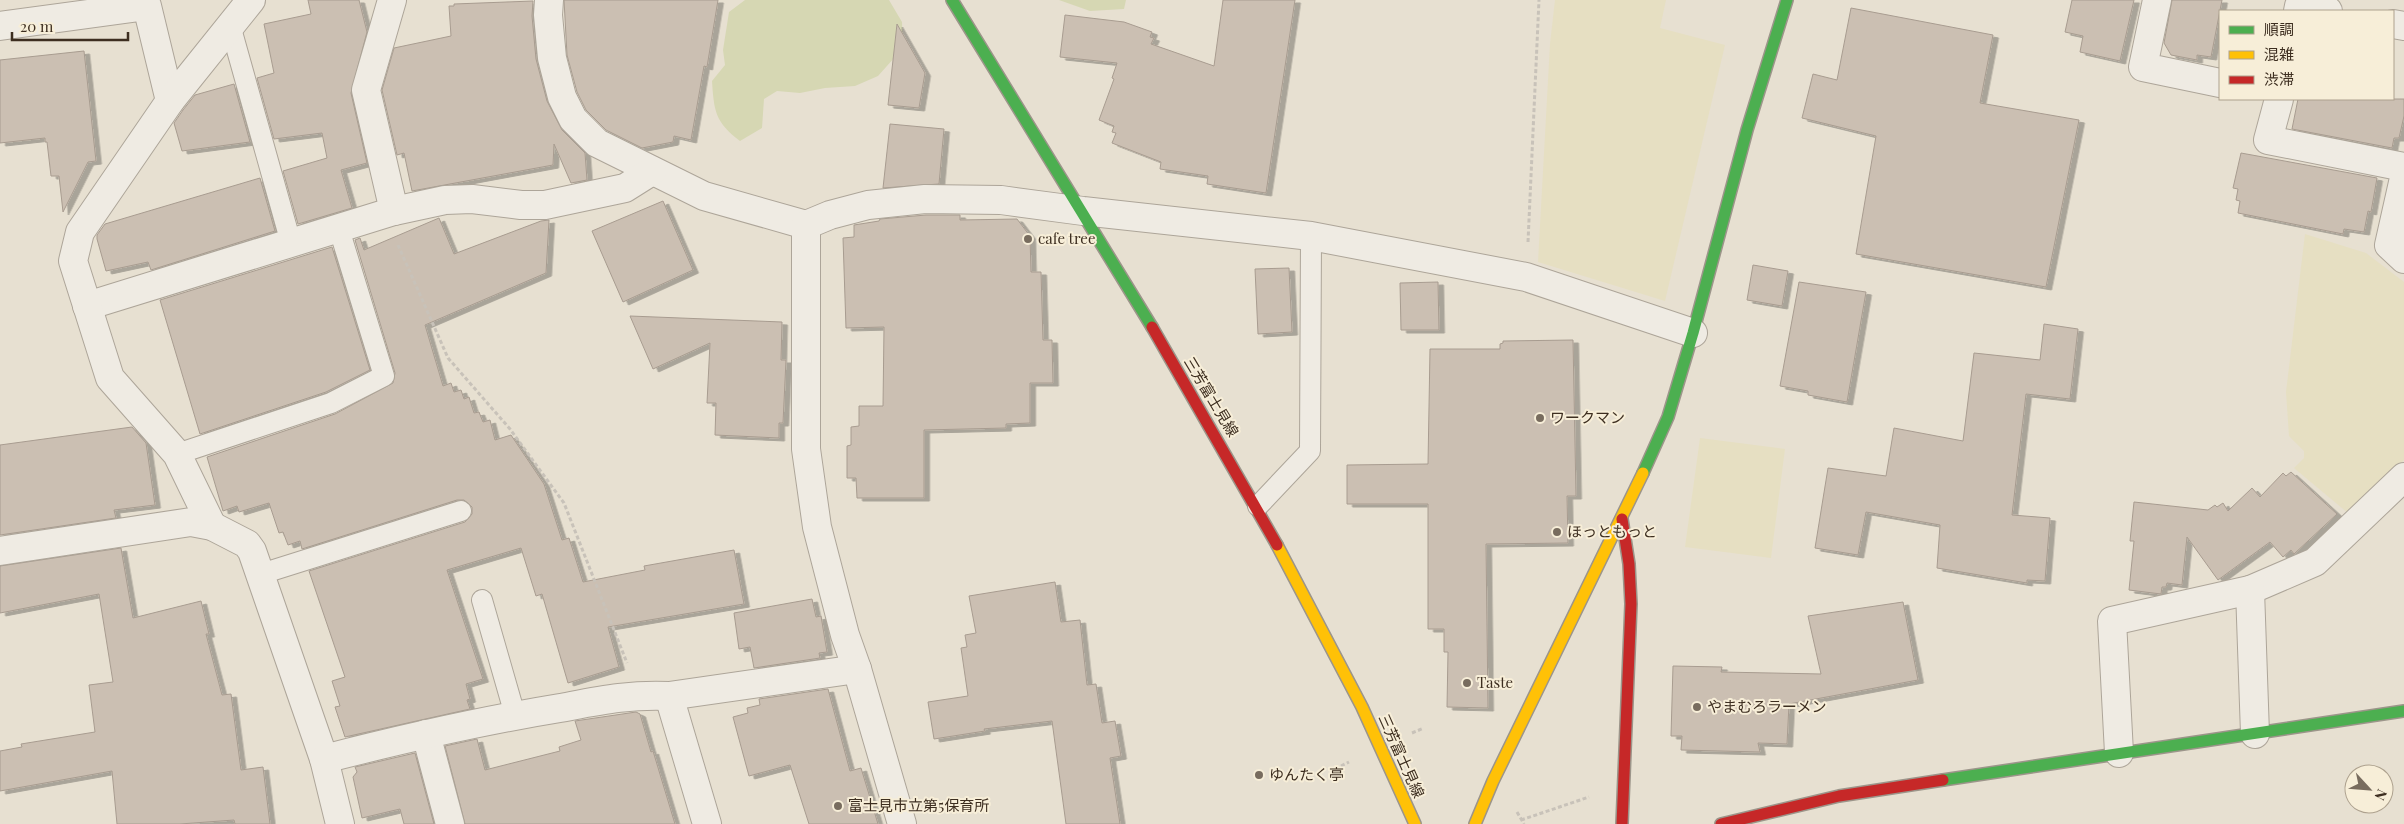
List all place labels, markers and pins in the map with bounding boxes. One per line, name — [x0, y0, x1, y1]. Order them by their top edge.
place label: cafe tree — [1038, 228, 1095, 248]
marker: cafe tree — [1022, 233, 1034, 245]
place label: ワークマン — [1550, 407, 1625, 427]
marker: ワークマン — [1534, 412, 1546, 424]
place label: ほっともっと — [1567, 521, 1657, 541]
marker: ほっともっと — [1551, 526, 1563, 538]
place label: Taste — [1477, 672, 1513, 692]
marker: Taste — [1461, 677, 1473, 689]
place label: やまむろラーメン — [1707, 696, 1826, 716]
marker: やまむろラーメン — [1691, 701, 1703, 713]
place label: ゆんたく亭 — [1269, 764, 1344, 784]
marker: ゆんたく亭 — [1253, 769, 1265, 781]
place label: 富士見市立第5保育所 — [848, 795, 989, 815]
marker: 富士見市立第5保育所 — [832, 800, 844, 812]

